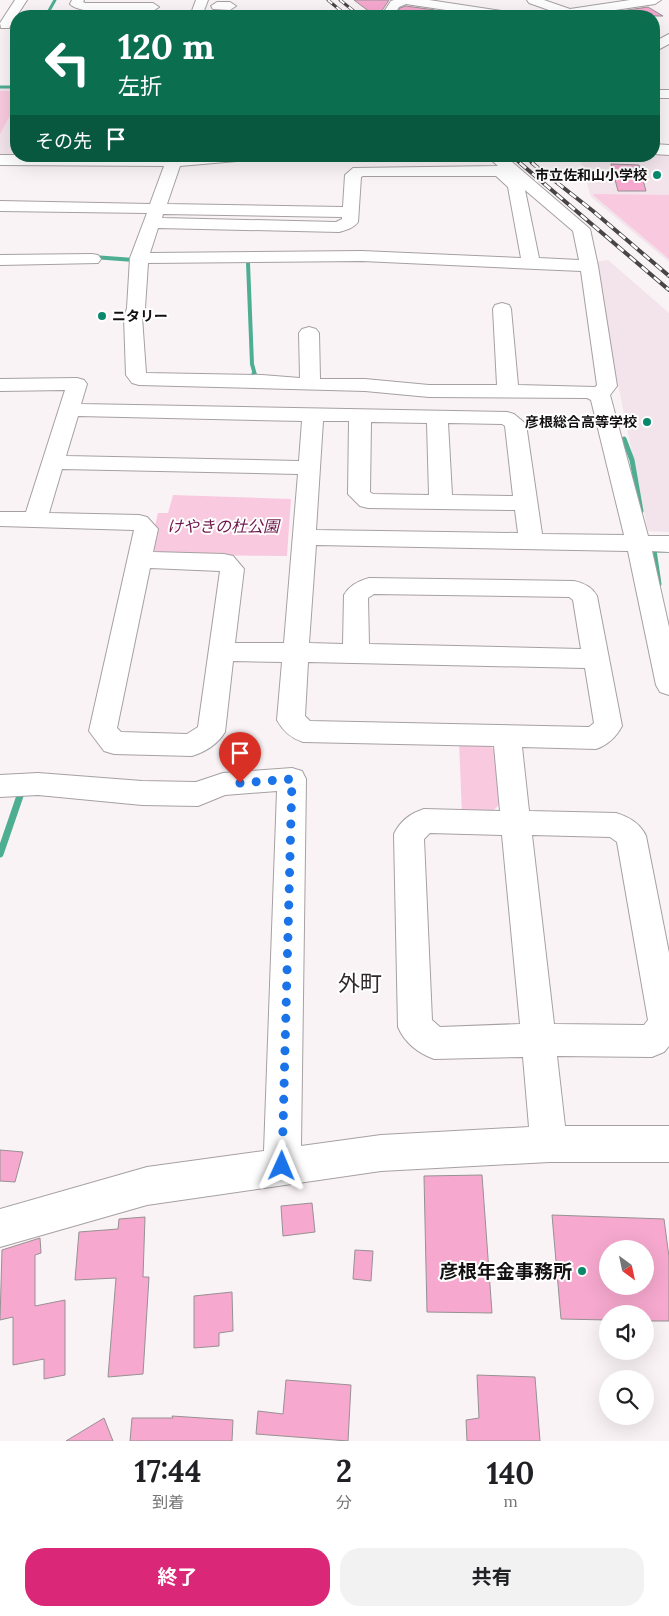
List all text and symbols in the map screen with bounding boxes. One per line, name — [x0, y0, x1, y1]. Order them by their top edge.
text: 120 m — [118, 24, 215, 69]
icon: left — [35, 30, 100, 95]
text: 左折 — [118, 72, 162, 100]
icon: arrive — [102, 125, 130, 153]
text: その先 — [35, 129, 92, 153]
place label: 市立佐和山小学校 — [535, 166, 647, 184]
marker: 市立佐和山小学校 — [651, 169, 663, 181]
place label: ニタリー — [112, 307, 168, 325]
marker: ニタリー — [96, 310, 108, 322]
place label: 彦根総合高等学校 — [525, 413, 637, 431]
marker: 彦根総合高等学校 — [641, 416, 653, 428]
park label: けやきの杜公園 — [167, 516, 281, 536]
pin — [219, 732, 261, 783]
icon: arrive — [226, 739, 254, 767]
district label: 外町 — [338, 969, 382, 997]
position arrow — [255, 1139, 307, 1191]
north arrow — [599, 1240, 654, 1295]
map controls — [599, 1240, 654, 1425]
place label: 彦根年金事務所 — [439, 1259, 572, 1283]
marker: 彦根年金事務所 — [576, 1265, 588, 1277]
button: sound — [599, 1305, 654, 1360]
button: search — [599, 1370, 654, 1425]
text: 17:44 — [135, 1452, 201, 1490]
text: 2 — [336, 1452, 352, 1490]
text: 140 — [487, 1454, 534, 1492]
text: m — [503, 1491, 518, 1511]
text: 到着 — [152, 1492, 184, 1512]
text: 分 — [336, 1492, 352, 1512]
button: 終了 — [25, 1548, 330, 1606]
button: 共有 — [340, 1548, 644, 1606]

